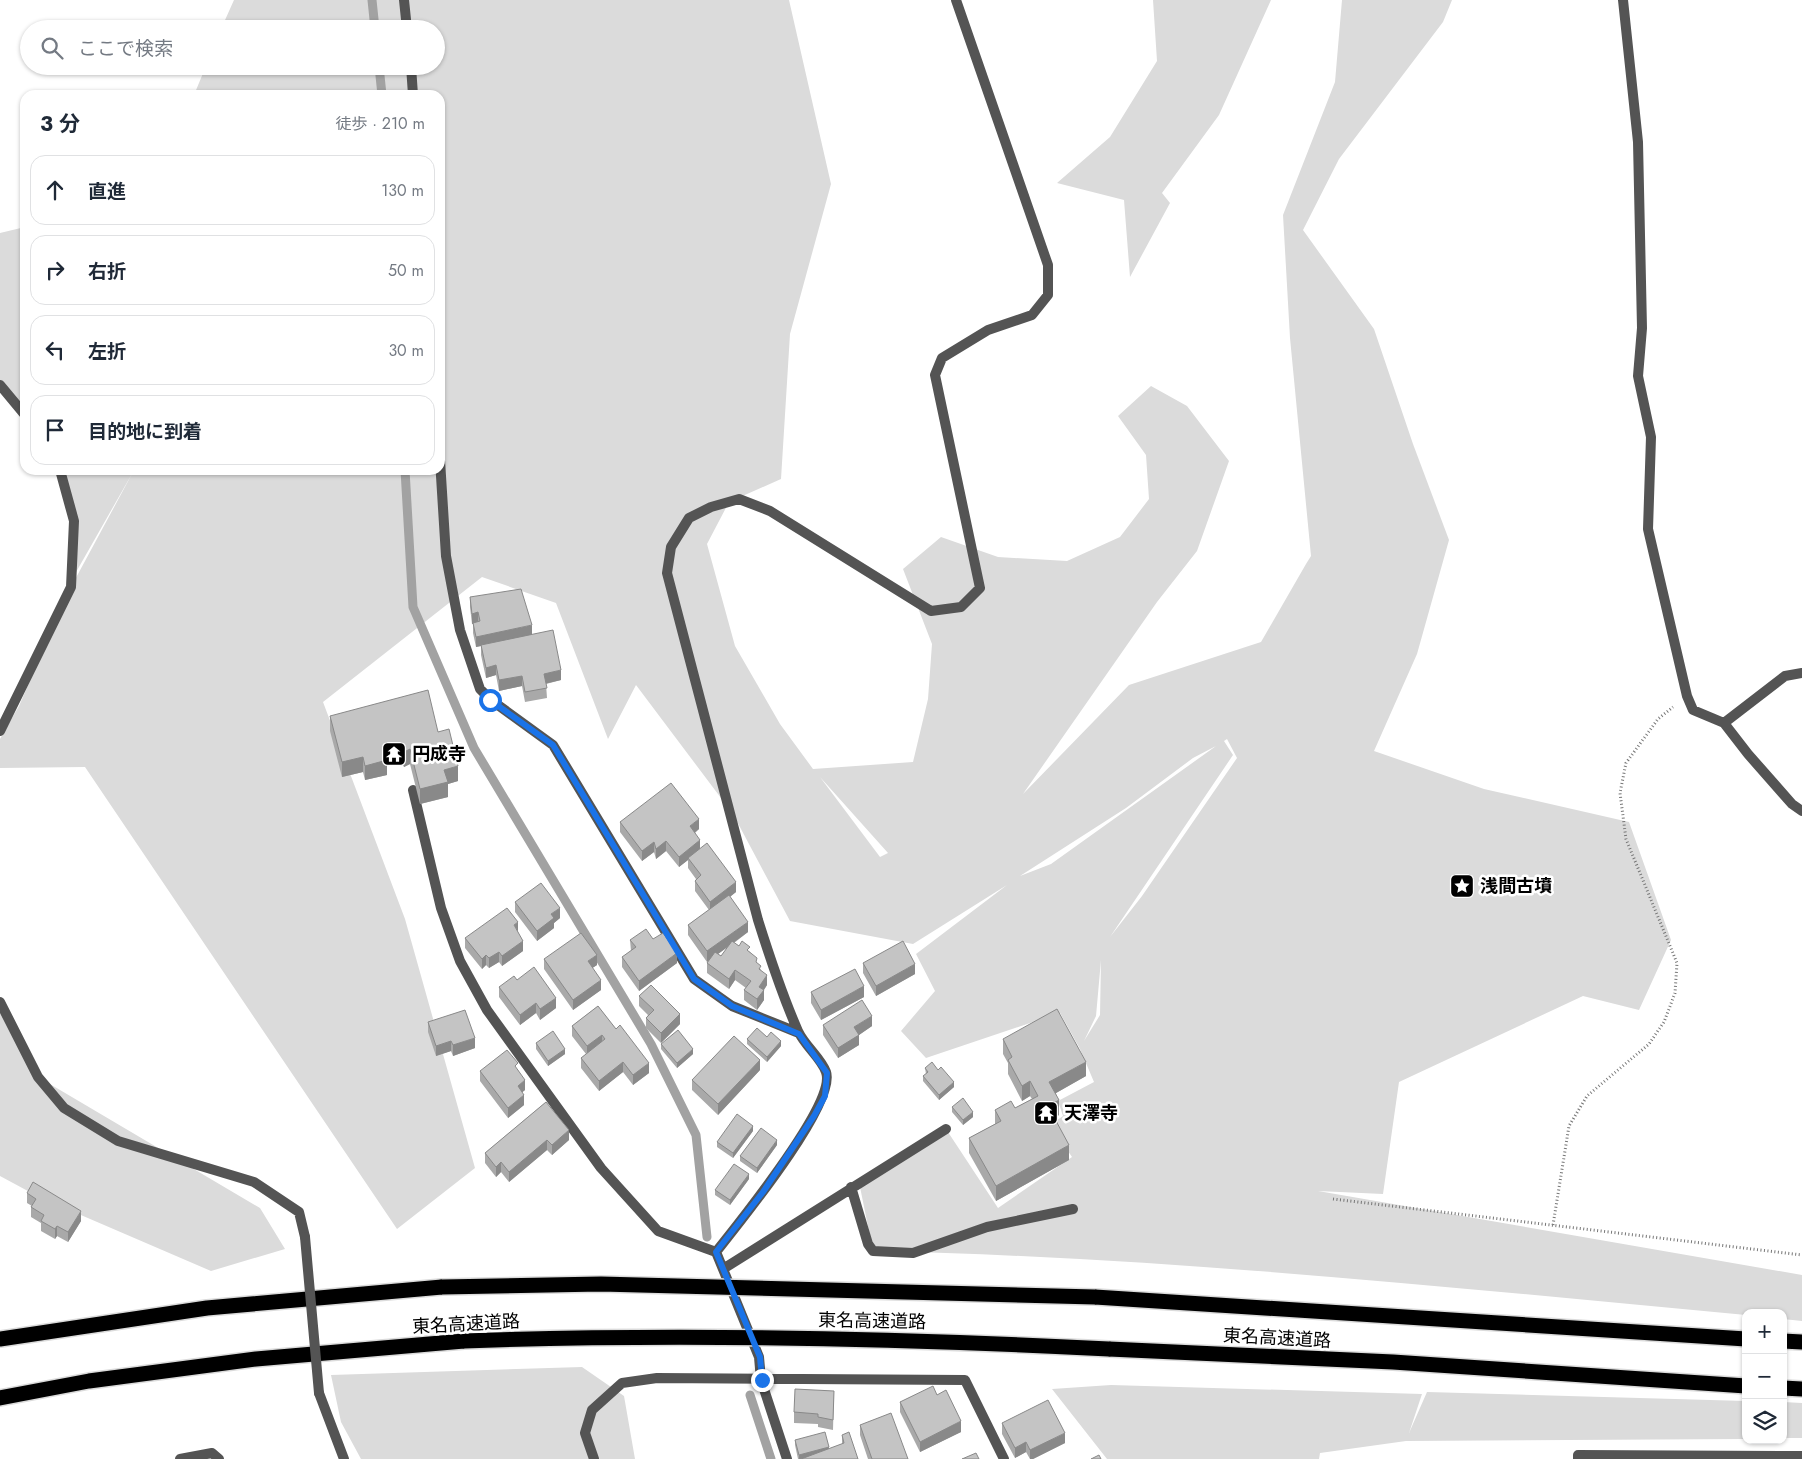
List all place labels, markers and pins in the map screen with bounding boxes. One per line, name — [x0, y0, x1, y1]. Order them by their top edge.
temple icon: 円成寺 — [381, 741, 407, 767]
place label: 円成寺 — [412, 741, 466, 767]
place icon: 浅間古墳 — [1449, 873, 1475, 899]
place label: 浅間古墳 — [1480, 873, 1552, 899]
temple icon: 天澤寺 — [1033, 1100, 1059, 1126]
place label: 天澤寺 — [1064, 1100, 1118, 1126]

